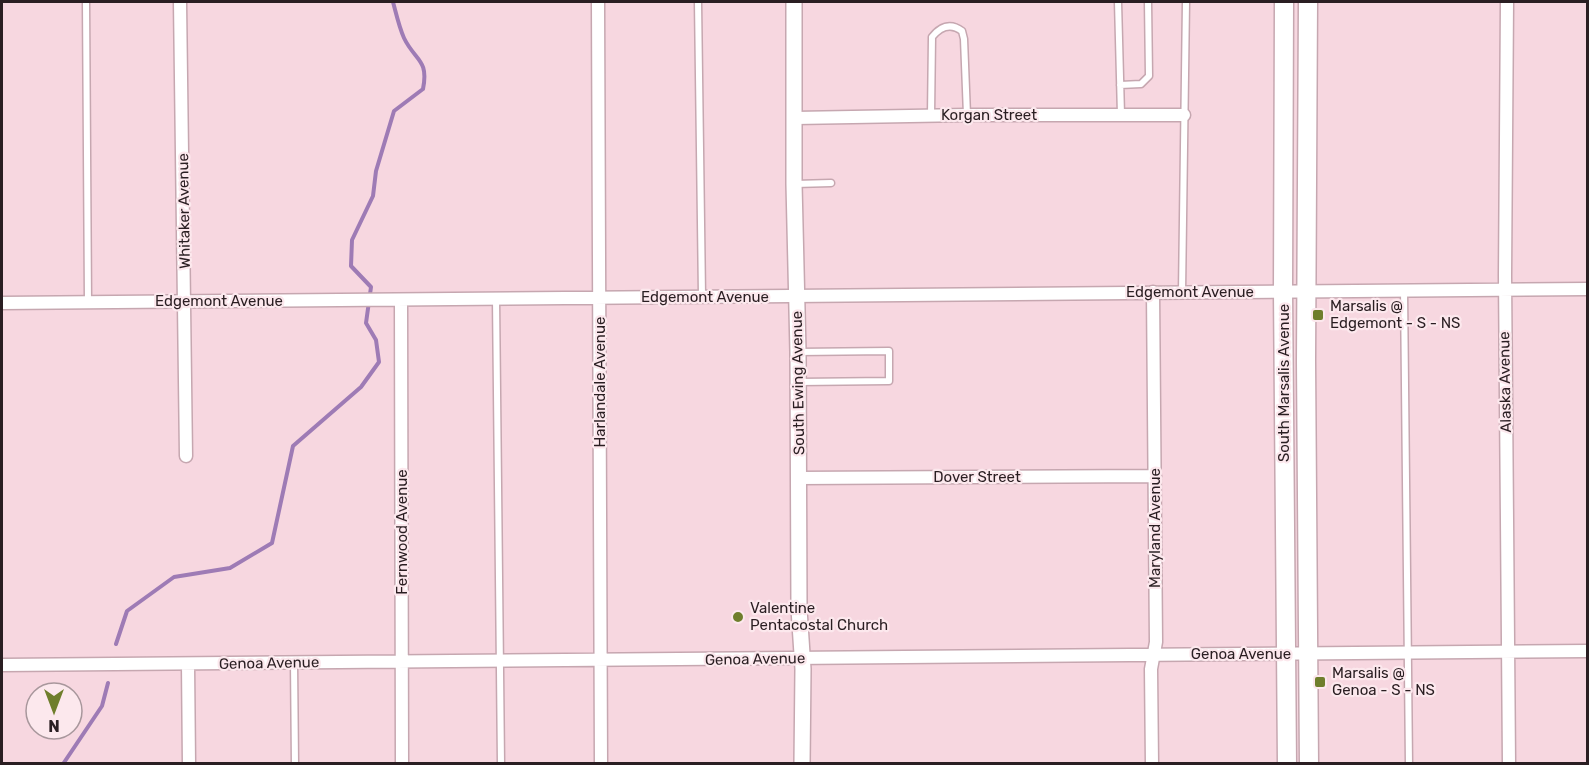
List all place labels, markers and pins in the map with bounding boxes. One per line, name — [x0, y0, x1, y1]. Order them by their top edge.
place label: Marsalis @ Edgemont - S - NS — [1330, 297, 1460, 332]
marker: Marsalis @ Edgemont - S - NS — [1311, 308, 1325, 322]
place label: Valentine Pentacostal Church — [750, 599, 888, 634]
marker: Valentine Pentacostal Church — [731, 610, 745, 624]
place label: Marsalis @ Genoa - S - NS — [1332, 664, 1435, 699]
marker: Marsalis @ Genoa - S - NS — [1313, 675, 1327, 689]

